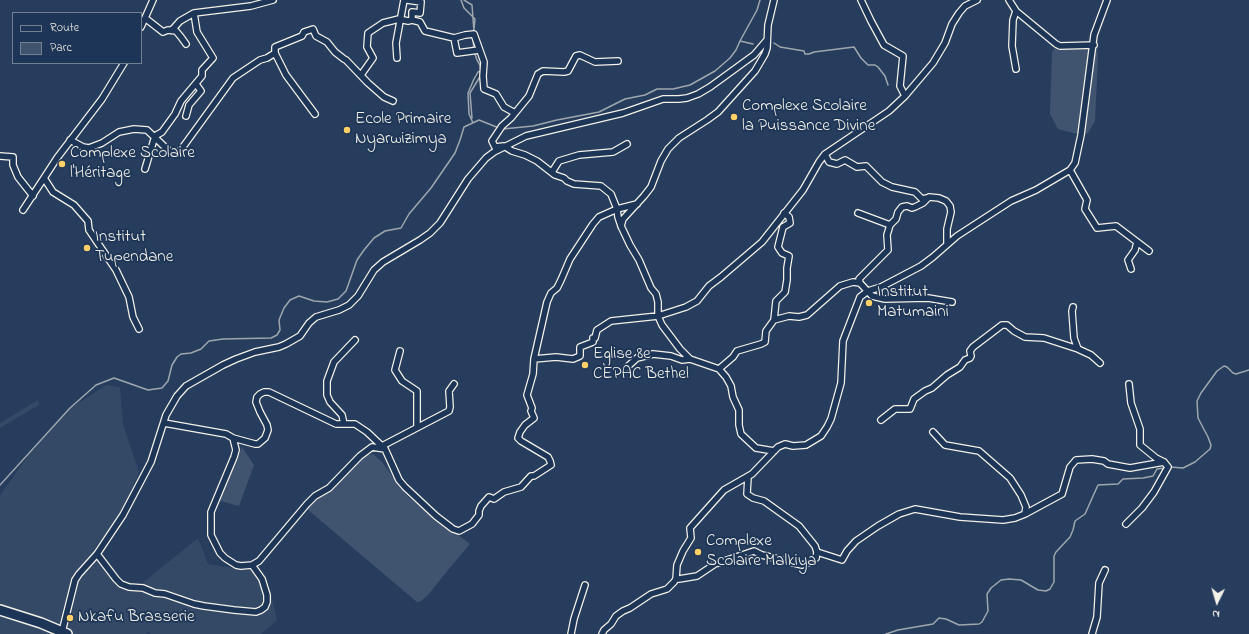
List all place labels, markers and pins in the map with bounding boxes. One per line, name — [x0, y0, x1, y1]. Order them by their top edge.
place label: Complexe Scolaire la Puissance Divine — [742, 97, 875, 137]
place label: Ecole Primaire Nyarwizimya — [355, 110, 451, 150]
marker: Complexe Scolaire la Puissance Divine — [729, 112, 739, 122]
marker: Ecole Primaire Nyarwizimya — [342, 125, 352, 135]
place label: Complexe Scolaire l'Héritage — [70, 144, 195, 184]
marker: Complexe Scolaire l'Héritage — [57, 159, 67, 169]
place label: Institut Tupendane — [95, 228, 173, 268]
marker: Institut Tupendane — [82, 243, 92, 253]
place label: Institut Matumaini — [877, 283, 949, 323]
marker: Institut Matumaini — [864, 298, 874, 308]
place label: Eglise 8e CEPAC Bethel — [593, 345, 689, 385]
marker: Eglise 8e CEPAC Bethel — [580, 360, 590, 370]
place label: Complexe Scolaire Malkiya — [706, 532, 817, 572]
marker: Complexe Scolaire Malkiya — [693, 547, 703, 557]
place label: Nkafu Brasserie — [78, 608, 195, 628]
marker: Nkafu Brasserie — [65, 613, 75, 623]

